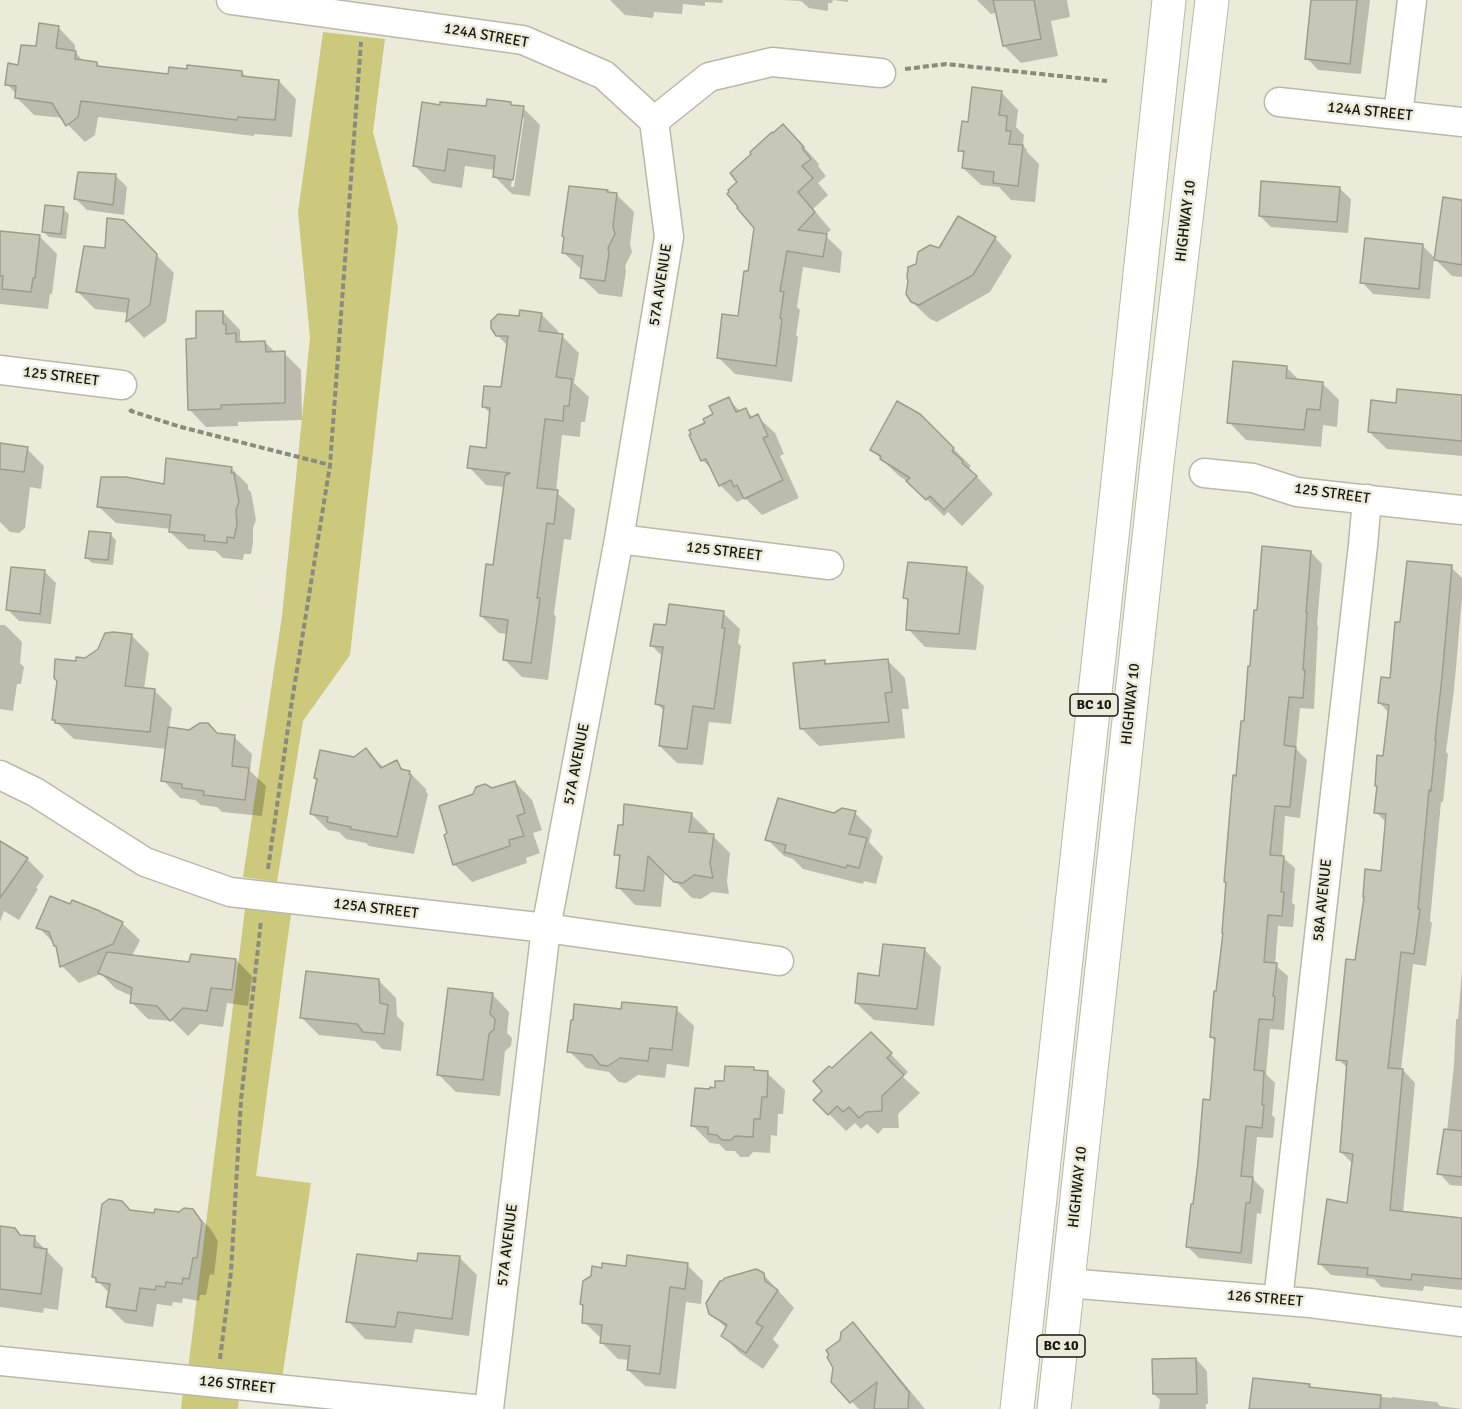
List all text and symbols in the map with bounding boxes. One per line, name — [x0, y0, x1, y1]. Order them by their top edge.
street label: 124A STREET — [442, 20, 530, 52]
street label: 124A STREET — [1327, 99, 1413, 125]
street label: HIGHWAY 10 — [1172, 179, 1200, 263]
street label: 57A AVENUE — [646, 243, 676, 327]
street label: 125 STREET — [22, 363, 100, 391]
street label: 125 STREET — [1293, 480, 1371, 508]
street label: 125 STREET — [685, 538, 763, 566]
street label: HIGHWAY 10 — [1118, 662, 1144, 746]
road number: BC 10 — [1070, 694, 1118, 716]
street label: 57A AVENUE — [560, 722, 594, 806]
street label: 58A AVENUE — [1310, 858, 1336, 942]
street label: 125A STREET — [332, 895, 420, 923]
street label: HIGHWAY 10 — [1065, 1145, 1091, 1229]
street label: 57A AVENUE — [494, 1203, 522, 1287]
street label: 126 STREET — [1226, 1287, 1304, 1311]
road number: BC 10 — [1037, 1335, 1085, 1357]
street label: 126 STREET — [198, 1372, 276, 1398]

